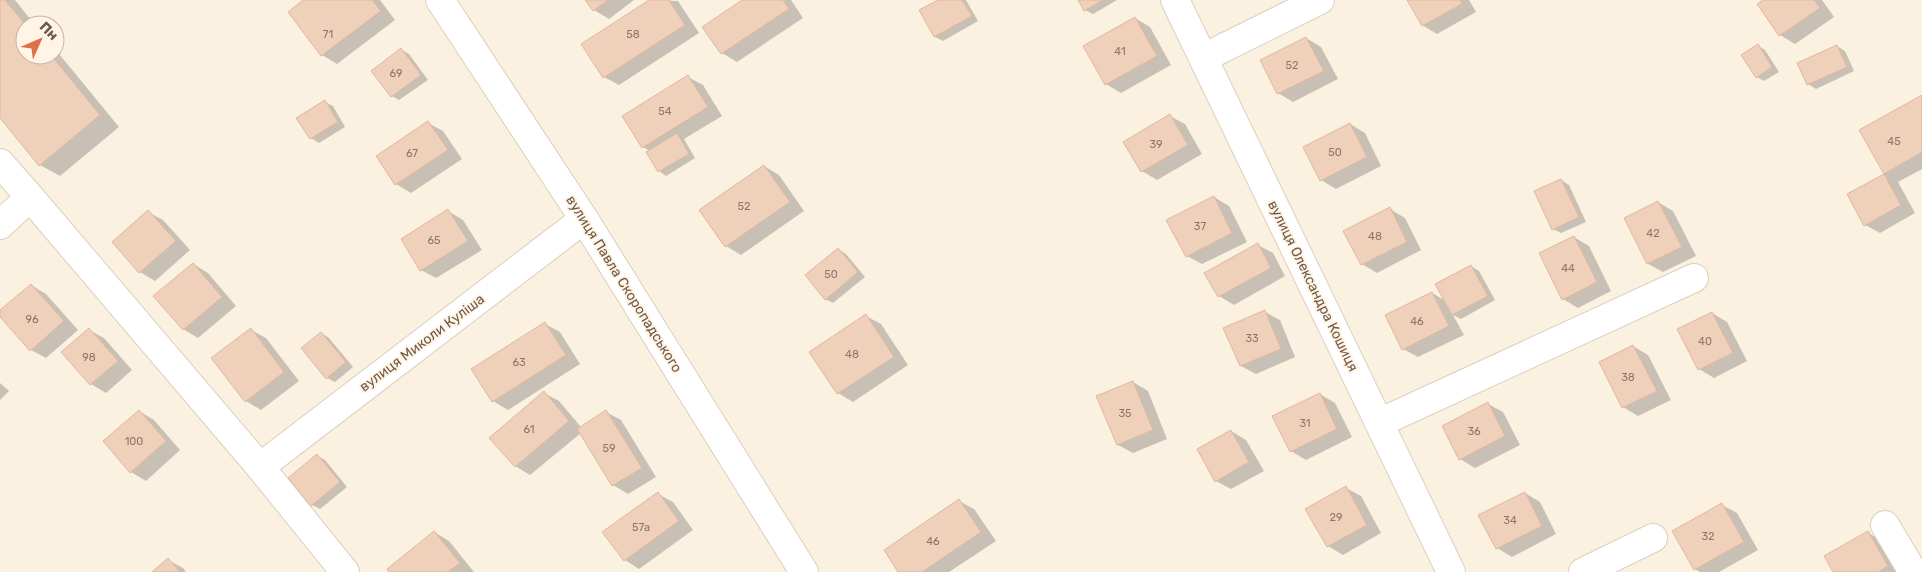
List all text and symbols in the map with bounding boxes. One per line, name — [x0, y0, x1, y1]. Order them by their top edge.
north arrow — [15, 15, 65, 65]
text: Пн — [36, 18, 62, 44]
house number: 71 — [323, 28, 333, 41]
house number: 58 — [626, 28, 640, 41]
house number: 41 — [1114, 45, 1126, 58]
house number: 52 — [1286, 59, 1299, 72]
house number: 69 — [389, 67, 403, 80]
house number: 54 — [658, 105, 672, 118]
house number: 45 — [1887, 135, 1901, 148]
house number: 39 — [1149, 138, 1163, 151]
house number: 50 — [1328, 146, 1342, 159]
house number: 67 — [406, 147, 418, 160]
street label: вулиця Павла Скоропадського — [562, 192, 686, 376]
street label: вулиця Олександра Кошиця — [1264, 198, 1362, 374]
house number: 52 — [738, 200, 751, 213]
house number: 37 — [1194, 220, 1206, 233]
house number: 42 — [1646, 227, 1660, 240]
house number: 48 — [1368, 230, 1382, 243]
house number: 65 — [427, 234, 441, 247]
house number: 44 — [1561, 262, 1575, 275]
house number: 50 — [824, 268, 838, 281]
street label: вулиця Миколи Куліша — [356, 290, 488, 396]
house number: 96 — [25, 313, 39, 326]
house number: 46 — [1410, 315, 1424, 328]
house number: 33 — [1245, 332, 1259, 345]
house number: 40 — [1698, 335, 1712, 348]
house number: 48 — [845, 348, 859, 361]
house number: 98 — [82, 351, 96, 364]
house number: 63 — [512, 356, 526, 369]
house number: 38 — [1621, 371, 1635, 384]
house number: 35 — [1118, 407, 1132, 420]
house number: 31 — [1299, 417, 1311, 430]
house number: 61 — [523, 423, 535, 436]
house number: 36 — [1467, 425, 1481, 438]
house number: 100 — [125, 435, 143, 448]
house number: 59 — [602, 442, 616, 455]
house number: 29 — [1330, 511, 1342, 524]
house number: 34 — [1503, 514, 1517, 527]
house number: 57а — [632, 521, 650, 534]
house number: 32 — [1701, 530, 1715, 543]
house number: 46 — [926, 535, 940, 548]

